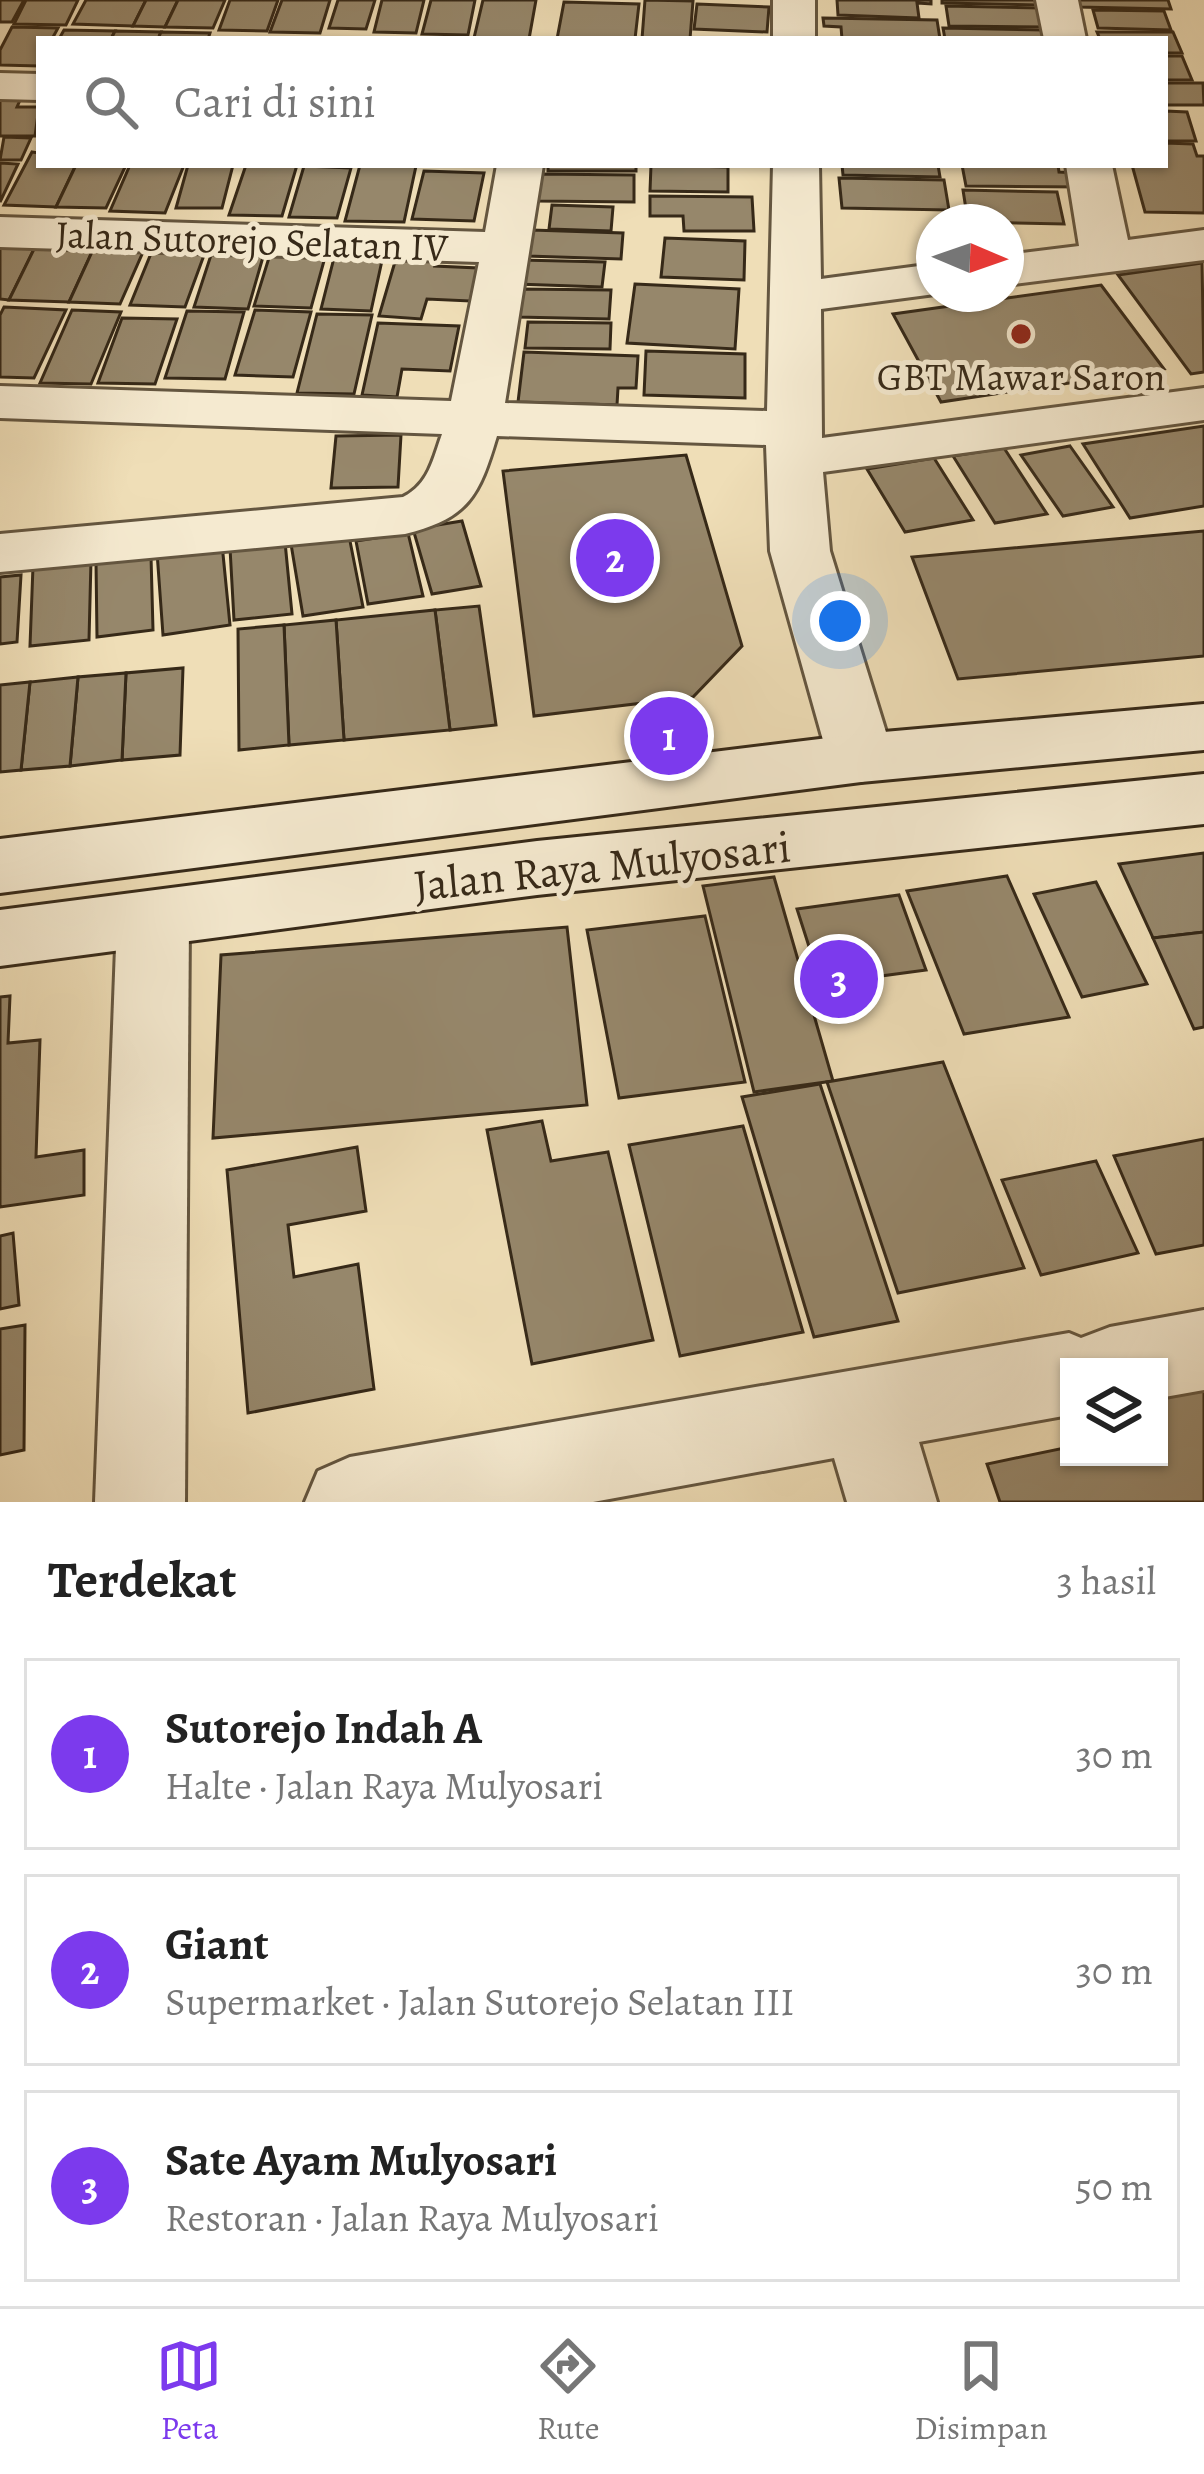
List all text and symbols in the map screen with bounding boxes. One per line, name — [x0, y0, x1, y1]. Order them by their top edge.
search box — [36, 36, 1168, 168]
icon: search — [78, 69, 144, 135]
text: Cari di sini — [174, 71, 376, 133]
north arrow — [916, 204, 1024, 312]
street label: Jalan Sutorejo Selatan IV — [55, 207, 449, 274]
marker: GBT Mawar Saron — [1008, 321, 1034, 347]
place label: GBT Mawar Saron — [877, 350, 1165, 403]
pin: 2 — [576, 513, 654, 603]
your location — [810, 591, 870, 651]
pin: 1 — [630, 691, 708, 781]
street label: Jalan Raya Mulyosari — [410, 815, 794, 917]
pin: 3 — [800, 934, 878, 1024]
map controls — [1060, 1358, 1168, 1466]
button: layers — [1060, 1358, 1168, 1466]
text: Terdekat — [48, 1545, 236, 1615]
text: 3 hasil — [1057, 1554, 1156, 1607]
text: Sutorejo Indah A — [165, 1697, 482, 1759]
text: 1 — [83, 1728, 97, 1781]
text: 30 m — [1076, 1728, 1153, 1781]
text: Halte · Jalan Raya Mulyosari — [165, 1759, 603, 1812]
text: Giant — [165, 1913, 269, 1975]
text: 2 — [81, 1944, 99, 1997]
text: 30 m — [1076, 1944, 1153, 1997]
text: Supermarket · Jalan Sutorejo Selatan III — [165, 1975, 794, 2028]
text: Sate Ayam Mulyosari — [165, 2129, 557, 2191]
text: 3 — [82, 2160, 98, 2213]
text: 50 m — [1075, 2160, 1153, 2213]
text: Restoran · Jalan Raya Mulyosari — [165, 2191, 659, 2244]
tab: Peta — [156, 2333, 222, 2450]
tab: Rute — [535, 2333, 601, 2450]
tab: Disimpan — [914, 2333, 1048, 2450]

